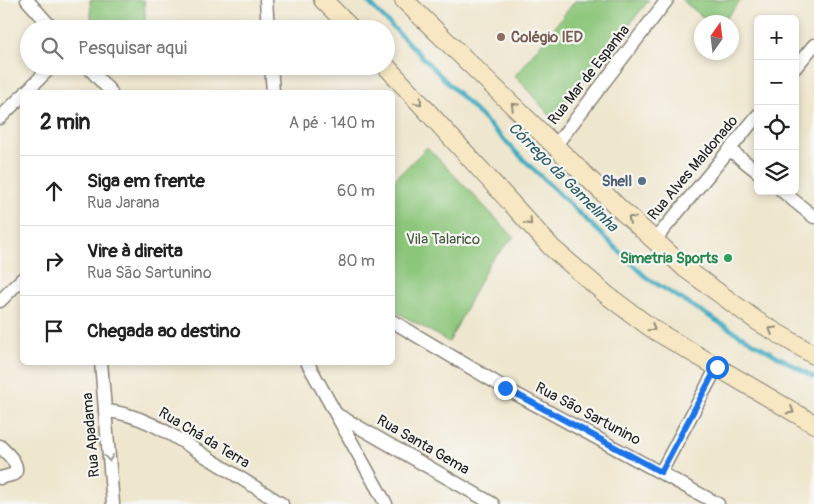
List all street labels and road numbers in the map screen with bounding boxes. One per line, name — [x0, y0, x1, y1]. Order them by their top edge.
street label: Rua Mar de Espanha — [544, 21, 634, 129]
street label: Rua Alves Maldonado — [644, 112, 742, 224]
street label: Rua São Sartunino — [532, 378, 644, 450]
street label: Rua Apadama — [78, 392, 104, 478]
street label: Rua Chá da Terra — [155, 403, 253, 473]
street label: Rua Santa Gema — [373, 411, 473, 479]

